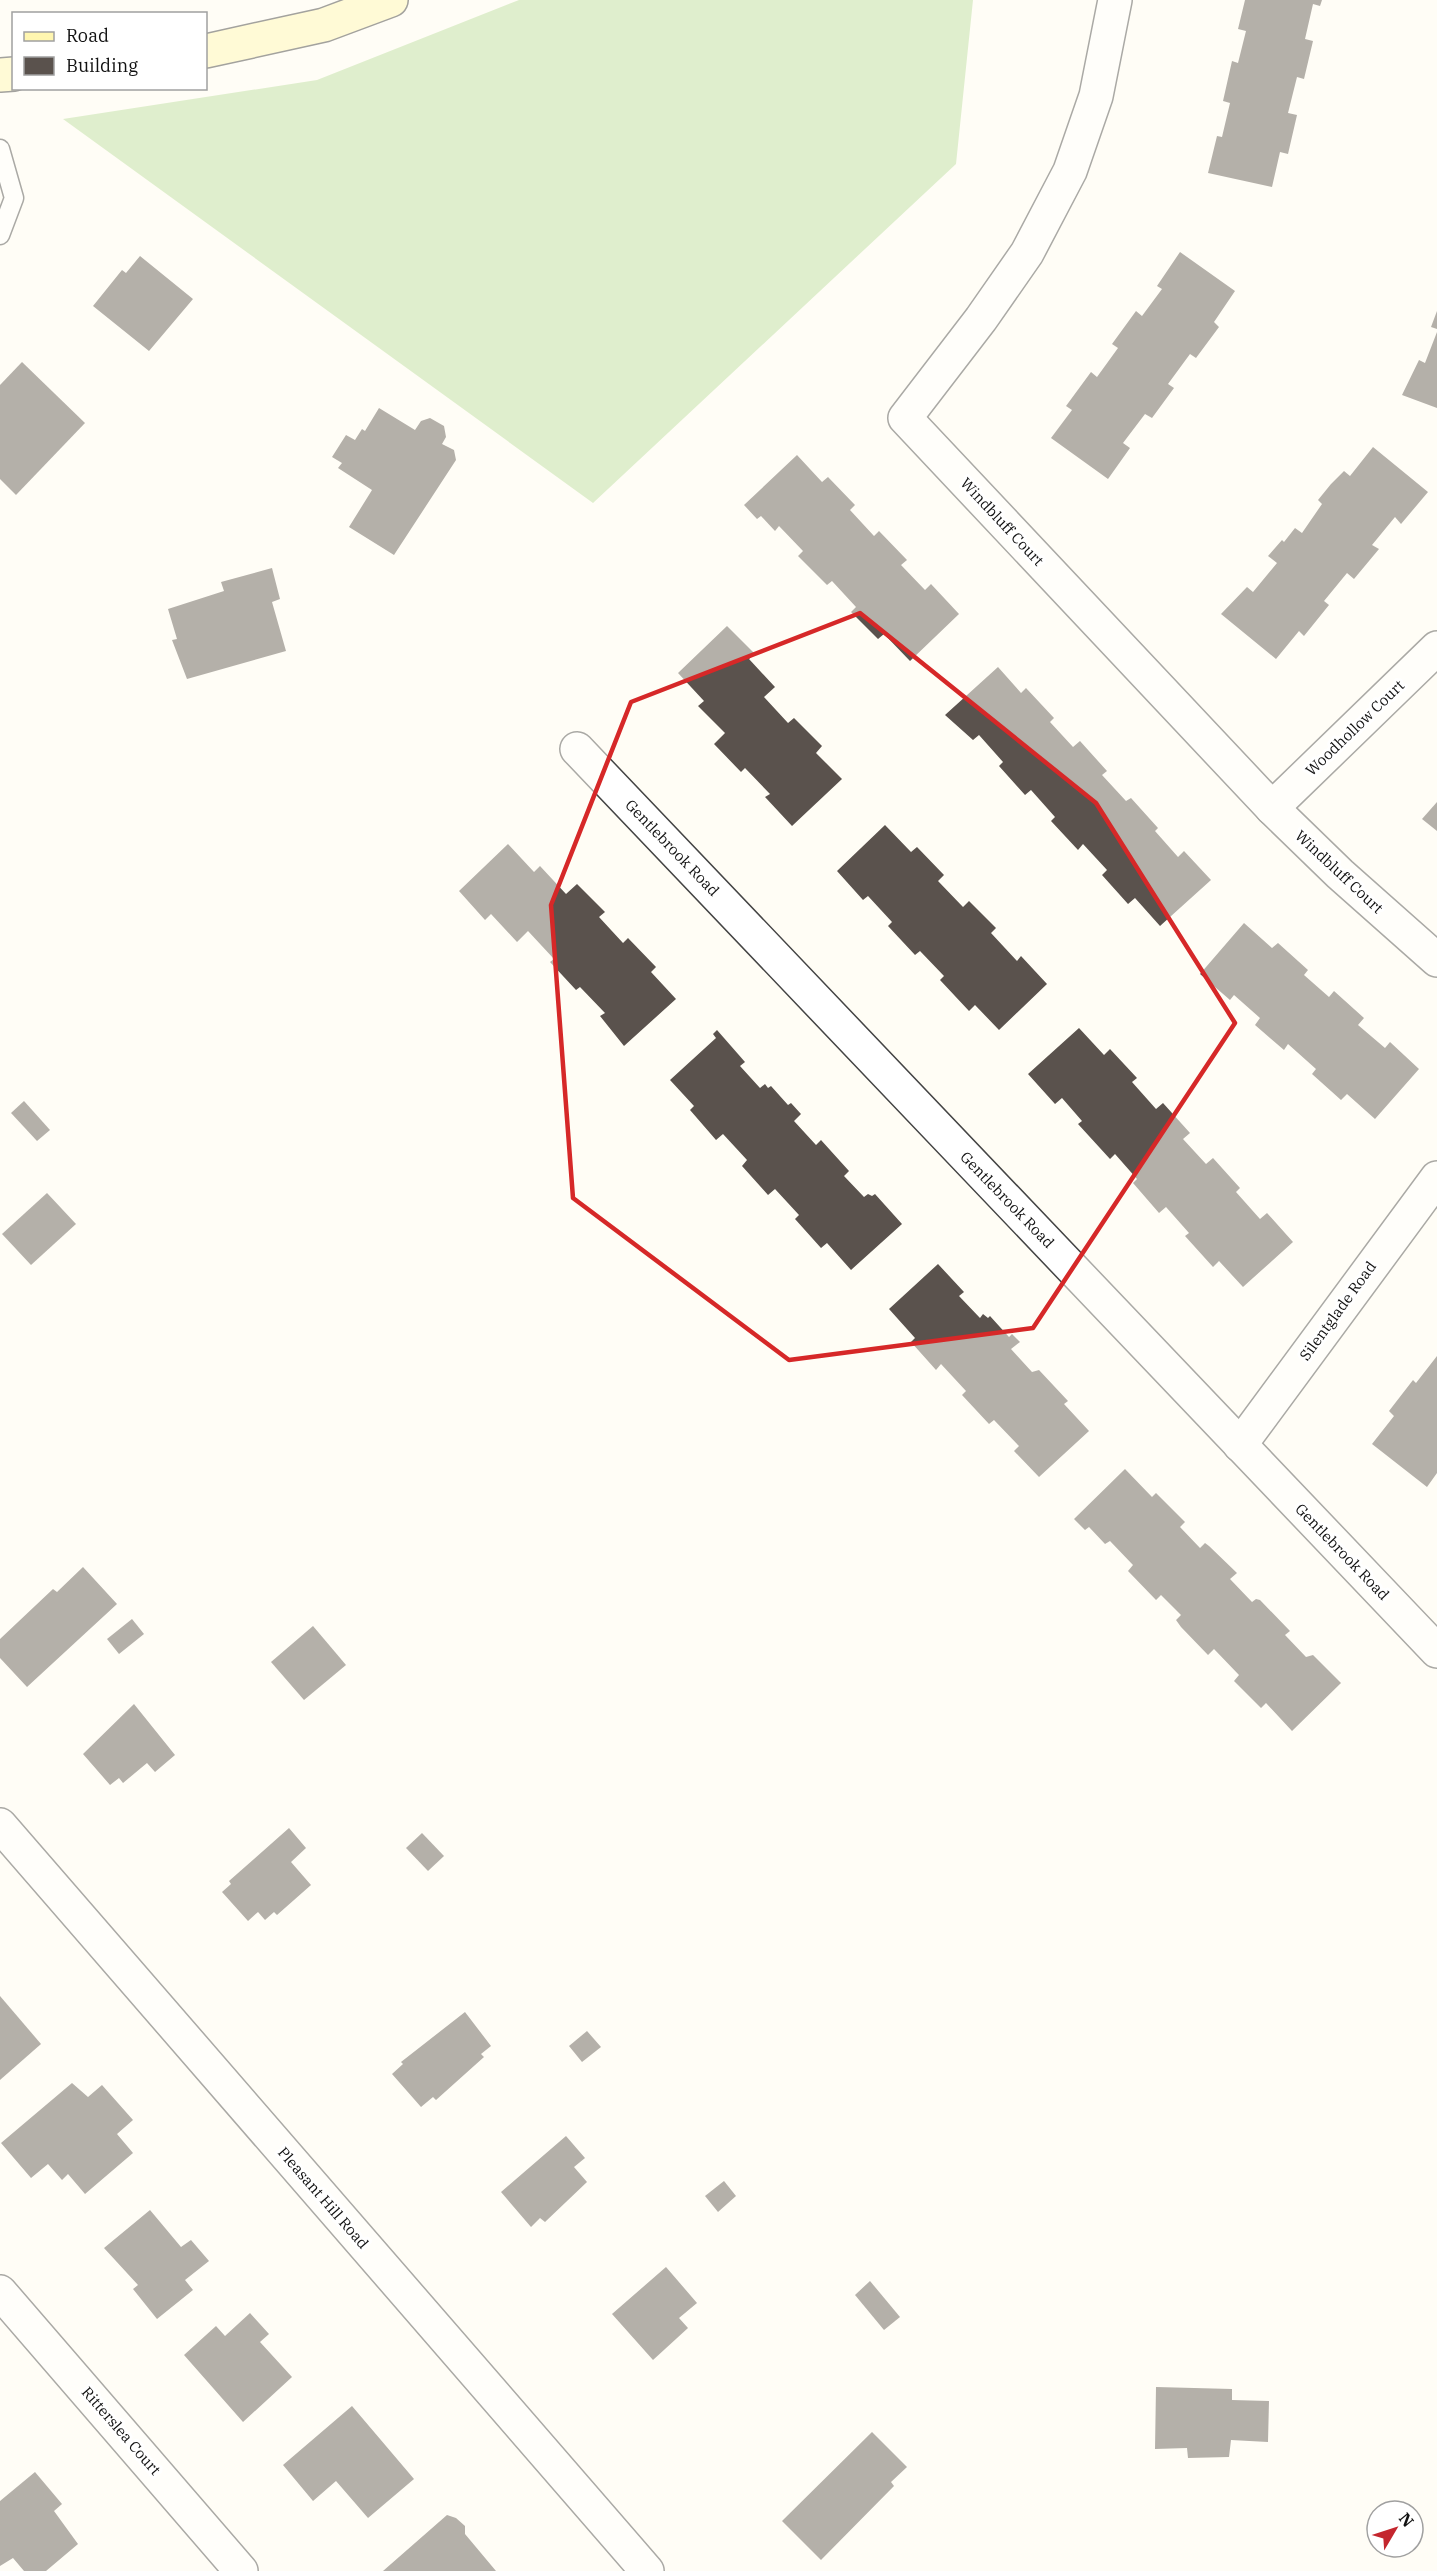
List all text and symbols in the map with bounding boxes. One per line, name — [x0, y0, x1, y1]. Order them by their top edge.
legend — [12, 12, 207, 90]
text: Road — [66, 24, 109, 47]
text: Building — [66, 54, 138, 77]
street label: Windbluff Court — [957, 474, 1048, 570]
street label: Woodhollow Court — [1301, 676, 1408, 780]
street label: Gentlebrook Road — [621, 795, 723, 900]
street label: Windbluff Court — [1291, 826, 1387, 917]
street label: Gentlebrook Road — [956, 1147, 1058, 1252]
street label: Silentglade Road — [1295, 1257, 1380, 1364]
street label: Gentlebrook Road — [1291, 1499, 1393, 1604]
street label: Pleasant Hill Road — [274, 2143, 373, 2253]
street label: Ritterslea Court — [78, 2383, 165, 2479]
north arrow — [1365, 2499, 1425, 2559]
text: N — [1395, 2508, 1418, 2531]

